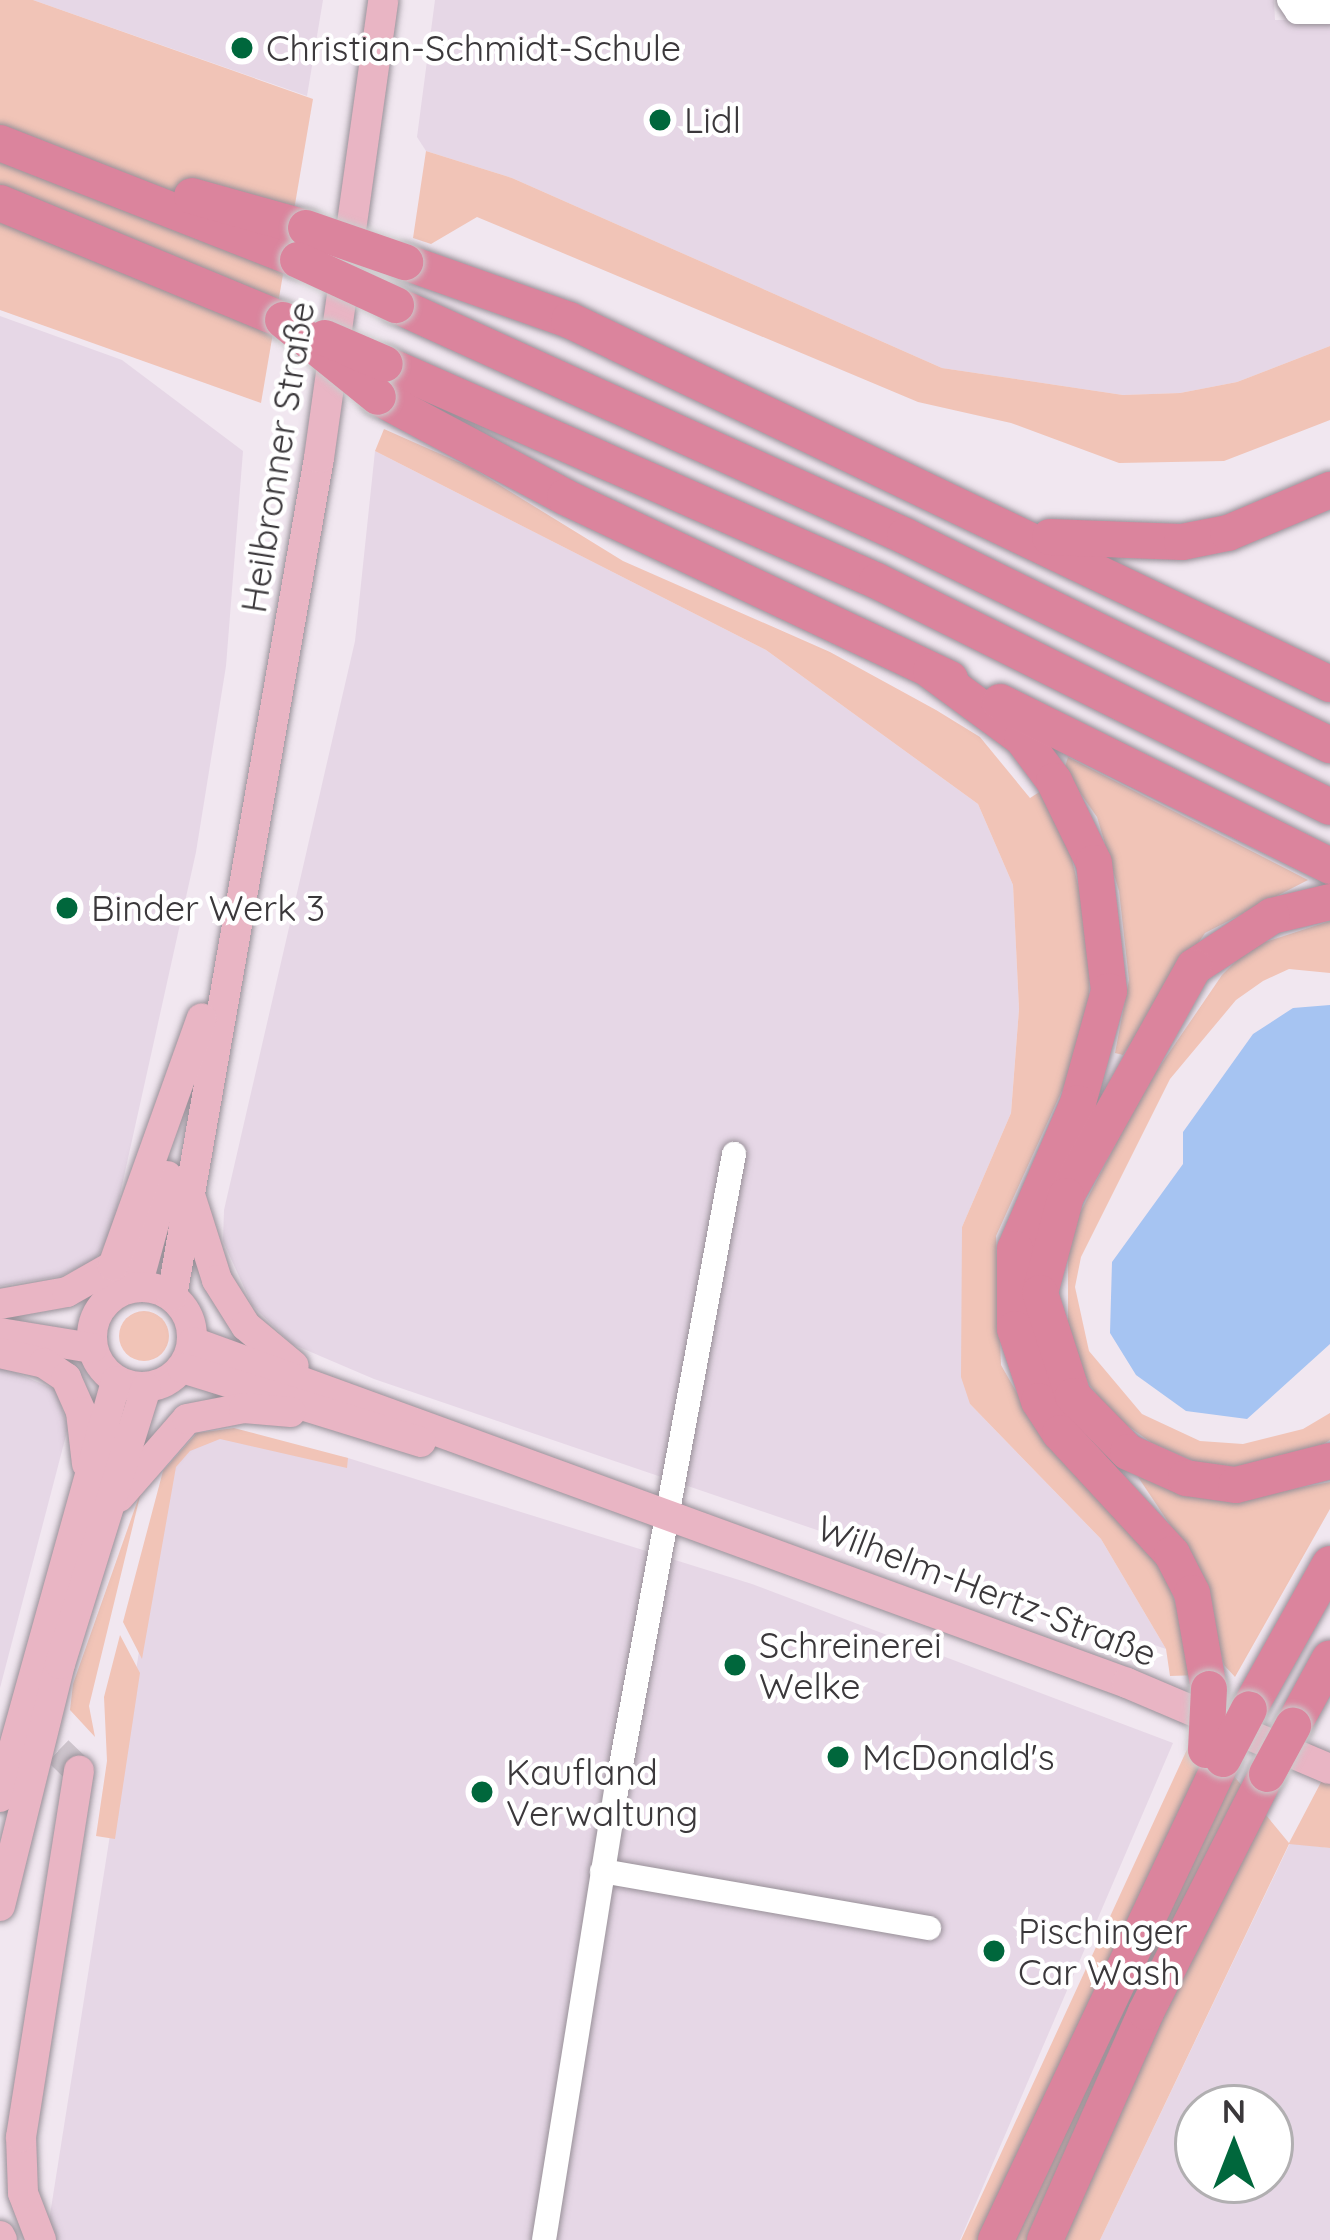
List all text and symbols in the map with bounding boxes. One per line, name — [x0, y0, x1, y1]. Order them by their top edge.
place label: Christian-Schmidt-Schule — [266, 26, 681, 70]
marker: Christian-Schmidt-Schule — [229, 35, 255, 61]
place label: Lidl — [684, 98, 741, 142]
marker: Lidl — [647, 107, 673, 133]
street label: Heilbronner Straße — [231, 298, 323, 616]
place label: Binder Werk 3 — [91, 886, 325, 930]
marker: Binder Werk 3 — [54, 895, 80, 921]
street label: Wilhelm-Hertz-Straße — [811, 1505, 1163, 1675]
place label: Schreinerei Welke — [759, 1622, 942, 1707]
marker: Schreinerei Welke — [722, 1652, 748, 1678]
place label: McDonald's — [862, 1735, 1055, 1779]
marker: McDonald's — [825, 1744, 851, 1770]
place label: Kaufland Verwaltung — [506, 1749, 698, 1834]
marker: Kaufland Verwaltung — [469, 1779, 495, 1805]
place label: Pischinger Car Wash — [1018, 1908, 1188, 1993]
marker: Pischinger Car Wash — [981, 1938, 1007, 1964]
north arrow — [1174, 2084, 1294, 2204]
text: N — [1222, 2090, 1246, 2131]

